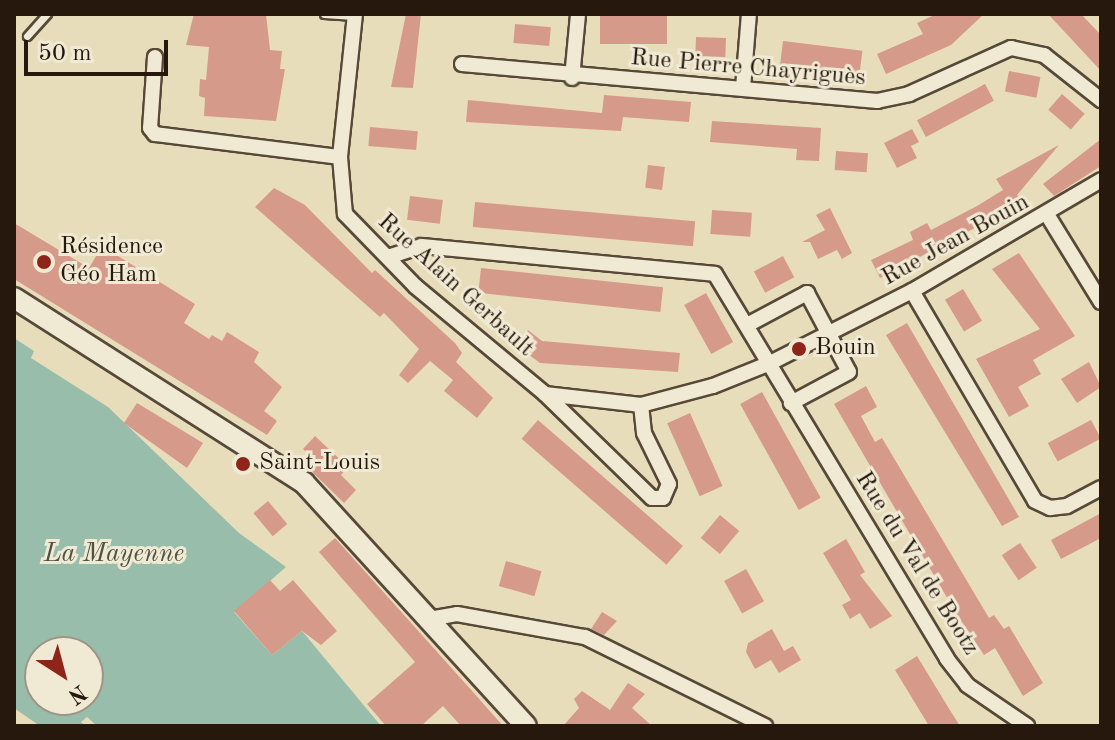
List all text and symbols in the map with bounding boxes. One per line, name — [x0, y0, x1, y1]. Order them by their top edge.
scale bar — [28, 24, 172, 74]
text: 50 m — [38, 42, 92, 66]
street label: Rue Pierre Chayriguès — [629, 44, 867, 94]
street label: Rue Jean Bouin — [877, 189, 1035, 293]
street label: Rue Alain Gerbault — [371, 208, 539, 364]
place label: Résidence Géo Ham — [60, 234, 163, 290]
marker: Résidence Géo Ham — [35, 253, 53, 271]
place label: Bouin — [815, 335, 876, 363]
marker: Bouin — [790, 340, 808, 358]
place label: Saint-Louis — [259, 450, 380, 478]
marker: Saint-Louis — [234, 455, 252, 473]
street label: Rue du Val de Bootz — [848, 467, 984, 661]
water label: La Mayenne — [44, 539, 184, 571]
north arrow — [24, 636, 104, 716]
text: N — [64, 680, 90, 708]

